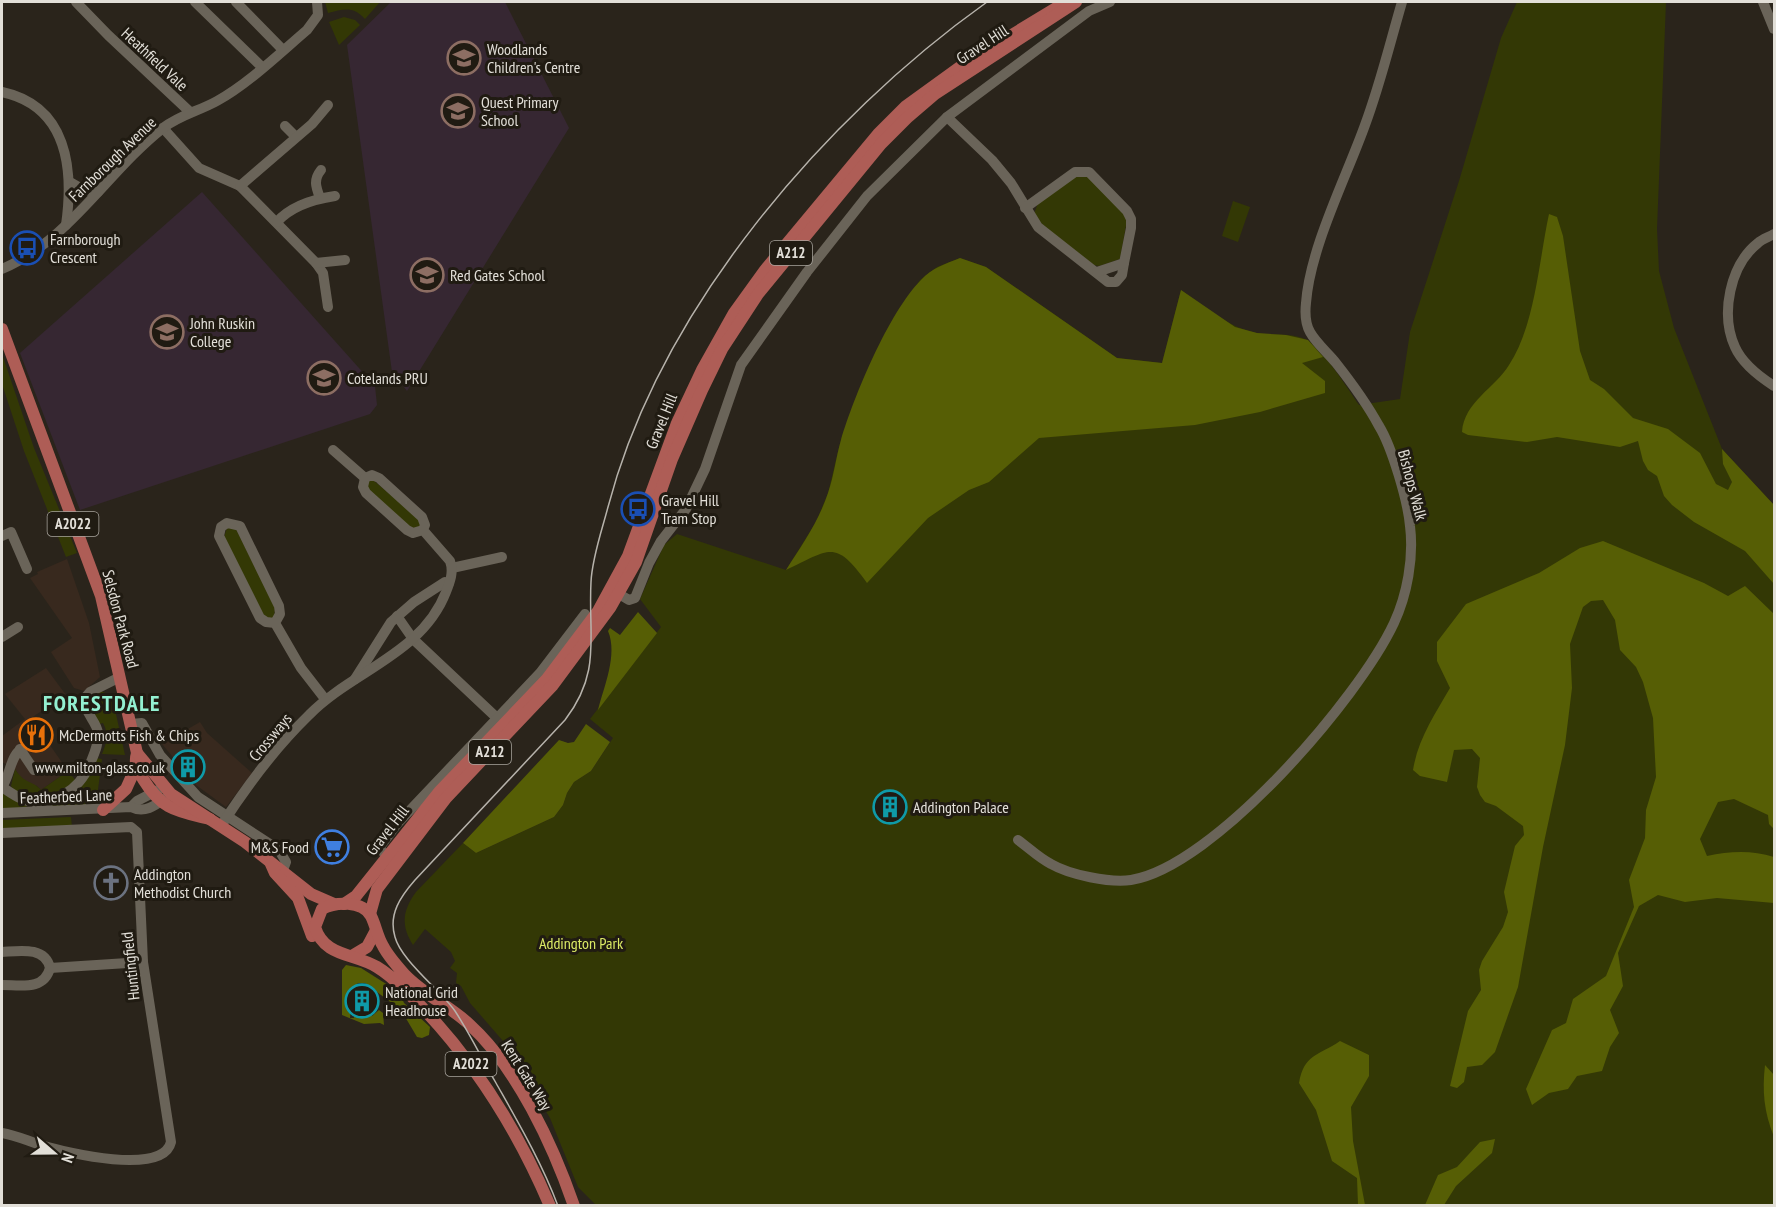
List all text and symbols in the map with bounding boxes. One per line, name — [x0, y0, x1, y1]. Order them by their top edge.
street label: Gravel Hill — [952, 20, 1012, 68]
street label: Heathfield Vale — [118, 23, 192, 95]
place label: Woodlands Children's Centre — [487, 39, 580, 77]
school or university icon: Woodlands Children's Centre — [446, 40, 482, 76]
place label: Quest Primary School — [481, 92, 558, 130]
school or university icon: Quest Primary School — [440, 93, 476, 129]
street label: Farnborough Avenue — [64, 112, 160, 206]
place label: Farnborough Crescent — [50, 229, 120, 267]
bus stop icon: Farnborough Crescent — [9, 230, 45, 266]
road number: A212 — [770, 241, 812, 265]
school or university icon: Red Gates School — [409, 257, 445, 293]
place label: Red Gates School — [450, 265, 545, 285]
place label: John Ruskin College — [189, 313, 255, 351]
school or university icon: John Ruskin College — [149, 314, 185, 350]
school or university icon: Cotelands PRU — [306, 360, 342, 396]
place label: Cotelands PRU — [347, 368, 428, 388]
street label: Gravel Hill — [641, 390, 681, 452]
street label: Bishops Walk — [1394, 447, 1432, 523]
place label: Gravel Hill Tram Stop — [661, 490, 719, 528]
bus stop icon: Gravel Hill Tram Stop — [620, 491, 656, 527]
road number: A2022 — [48, 512, 98, 536]
street label: Selsdon Park Road — [98, 568, 144, 670]
district label: FORESTDALE — [43, 689, 161, 717]
street label: Crossways — [244, 709, 296, 765]
restaurant icon: McDermotts Fish & Chips — [18, 717, 54, 753]
place label: McDermotts Fish & Chips — [59, 725, 199, 745]
road number: A212 — [469, 740, 511, 764]
building icon: www.milton-glass.co.uk — [170, 749, 206, 785]
place label: www.milton-glass.co.uk — [35, 757, 166, 777]
street label: Featherbed Lane — [19, 784, 113, 808]
building icon: Addington Palace — [872, 789, 908, 825]
place label: Addington Palace — [913, 797, 1009, 817]
street label: Gravel Hill — [361, 801, 413, 859]
supermarket icon: M&S Food — [314, 829, 350, 865]
place label: M&S Food — [251, 837, 309, 857]
place label: Addington Methodist Church — [134, 864, 231, 902]
church icon: Addington Methodist Church — [93, 865, 129, 901]
street label: Huntingfield — [116, 931, 144, 1001]
park label: Addington Park — [539, 933, 624, 953]
place label: National Grid Headhouse — [385, 982, 458, 1020]
building icon: National Grid Headhouse — [344, 983, 380, 1019]
street label: Kent Gate Way — [497, 1036, 557, 1114]
road number: A2022 — [446, 1052, 496, 1076]
north arrow — [24, 1123, 84, 1183]
text: N — [57, 1151, 79, 1166]

